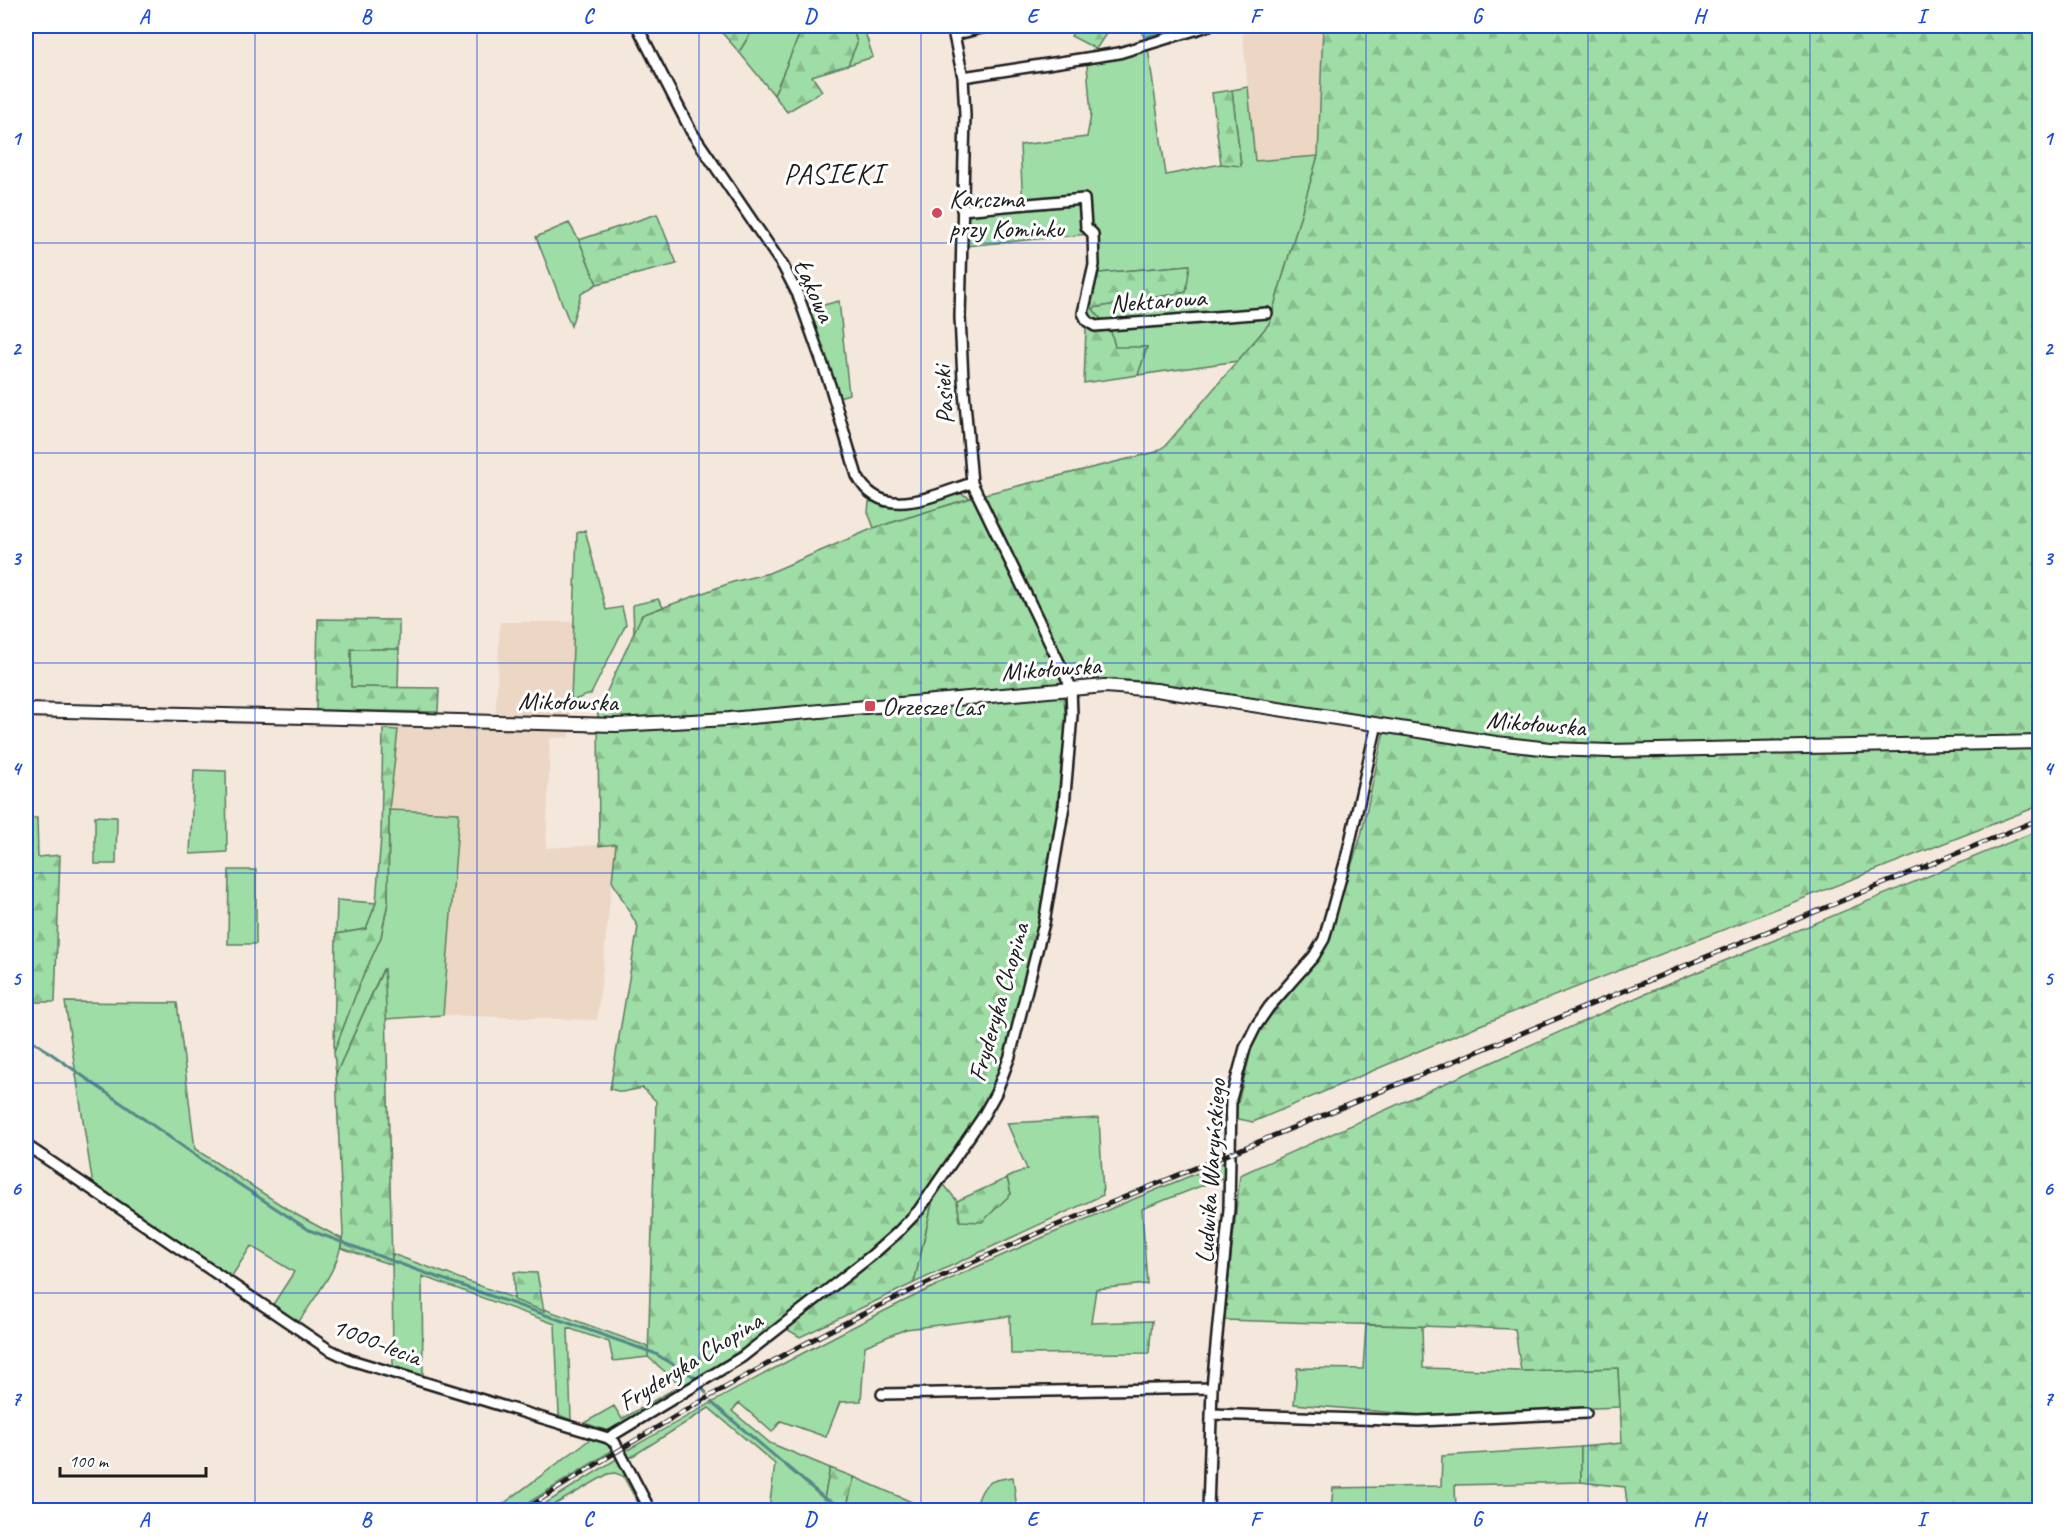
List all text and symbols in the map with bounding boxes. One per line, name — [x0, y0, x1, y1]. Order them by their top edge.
text: A — [139, 4, 151, 29]
text: B — [361, 4, 373, 29]
text: C — [583, 4, 595, 29]
text: D — [804, 4, 818, 29]
text: E — [1027, 4, 1041, 29]
text: F — [1250, 4, 1264, 29]
text: G — [1472, 4, 1485, 29]
text: H — [1693, 4, 1708, 29]
text: I — [1917, 4, 1930, 29]
text: 1 — [12, 126, 23, 151]
text: 1 — [2044, 126, 2055, 151]
district label: PASIEKI — [784, 156, 889, 191]
place label: Karczma przy Kominku — [949, 182, 1065, 245]
marker: Karczma przy Kominku — [930, 206, 944, 220]
street label: Łąkowa — [786, 254, 844, 328]
street label: Nektarowa — [1109, 281, 1209, 320]
text: 2 — [12, 336, 23, 361]
text: 2 — [2044, 336, 2055, 361]
street label: Pasieki — [925, 361, 962, 426]
text: 3 — [12, 546, 23, 571]
text: 3 — [2044, 546, 2055, 571]
street label: Mikołowska — [1000, 648, 1103, 688]
street label: Mikołowska — [518, 684, 620, 719]
place label: Orzesze Las — [882, 690, 985, 723]
marker: Orzesze Las — [863, 699, 877, 713]
street label: Mikołowska — [1485, 703, 1589, 744]
text: 4 — [12, 756, 24, 781]
text: 4 — [2044, 756, 2056, 781]
street label: Fryderyka Chopina — [960, 918, 1037, 1085]
text: 5 — [12, 966, 23, 991]
text: 5 — [2044, 966, 2055, 991]
street label: Ludwika Waryńskiego — [1188, 1076, 1234, 1264]
text: 6 — [11, 1176, 22, 1201]
text: 6 — [2043, 1176, 2054, 1201]
street label: Fryderyka Chopina — [612, 1303, 770, 1419]
street label: 1000-lecia — [328, 1309, 428, 1374]
text: 7 — [12, 1386, 23, 1411]
text: 7 — [2044, 1386, 2055, 1411]
scale bar — [60, 1440, 206, 1478]
text: 100 m — [69, 1450, 110, 1472]
text: A — [139, 1507, 151, 1532]
text: B — [361, 1507, 373, 1532]
text: C — [583, 1507, 595, 1532]
text: D — [804, 1507, 818, 1532]
text: E — [1027, 1507, 1041, 1532]
text: F — [1250, 1507, 1264, 1532]
text: G — [1472, 1507, 1485, 1532]
text: H — [1693, 1507, 1708, 1532]
text: I — [1917, 1507, 1930, 1532]

